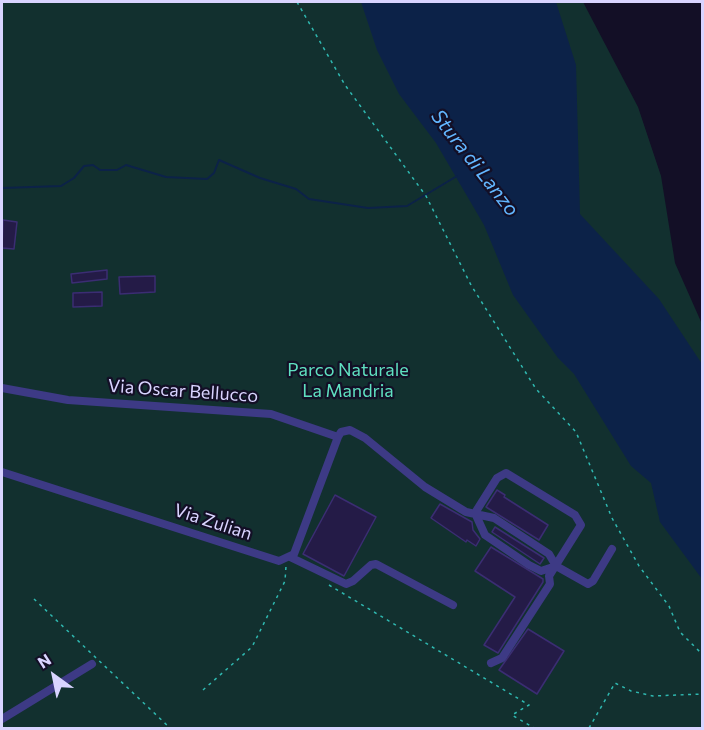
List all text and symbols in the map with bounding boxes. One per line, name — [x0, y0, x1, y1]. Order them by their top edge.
water label: Stura di Lanzo — [426, 105, 524, 221]
park label: Parco Naturale La Mandria — [287, 359, 409, 401]
street label: Via Oscar Bellucco — [107, 375, 259, 407]
street label: Via Zulian — [171, 499, 255, 545]
north arrow — [24, 646, 84, 706]
text: N — [34, 649, 54, 672]

